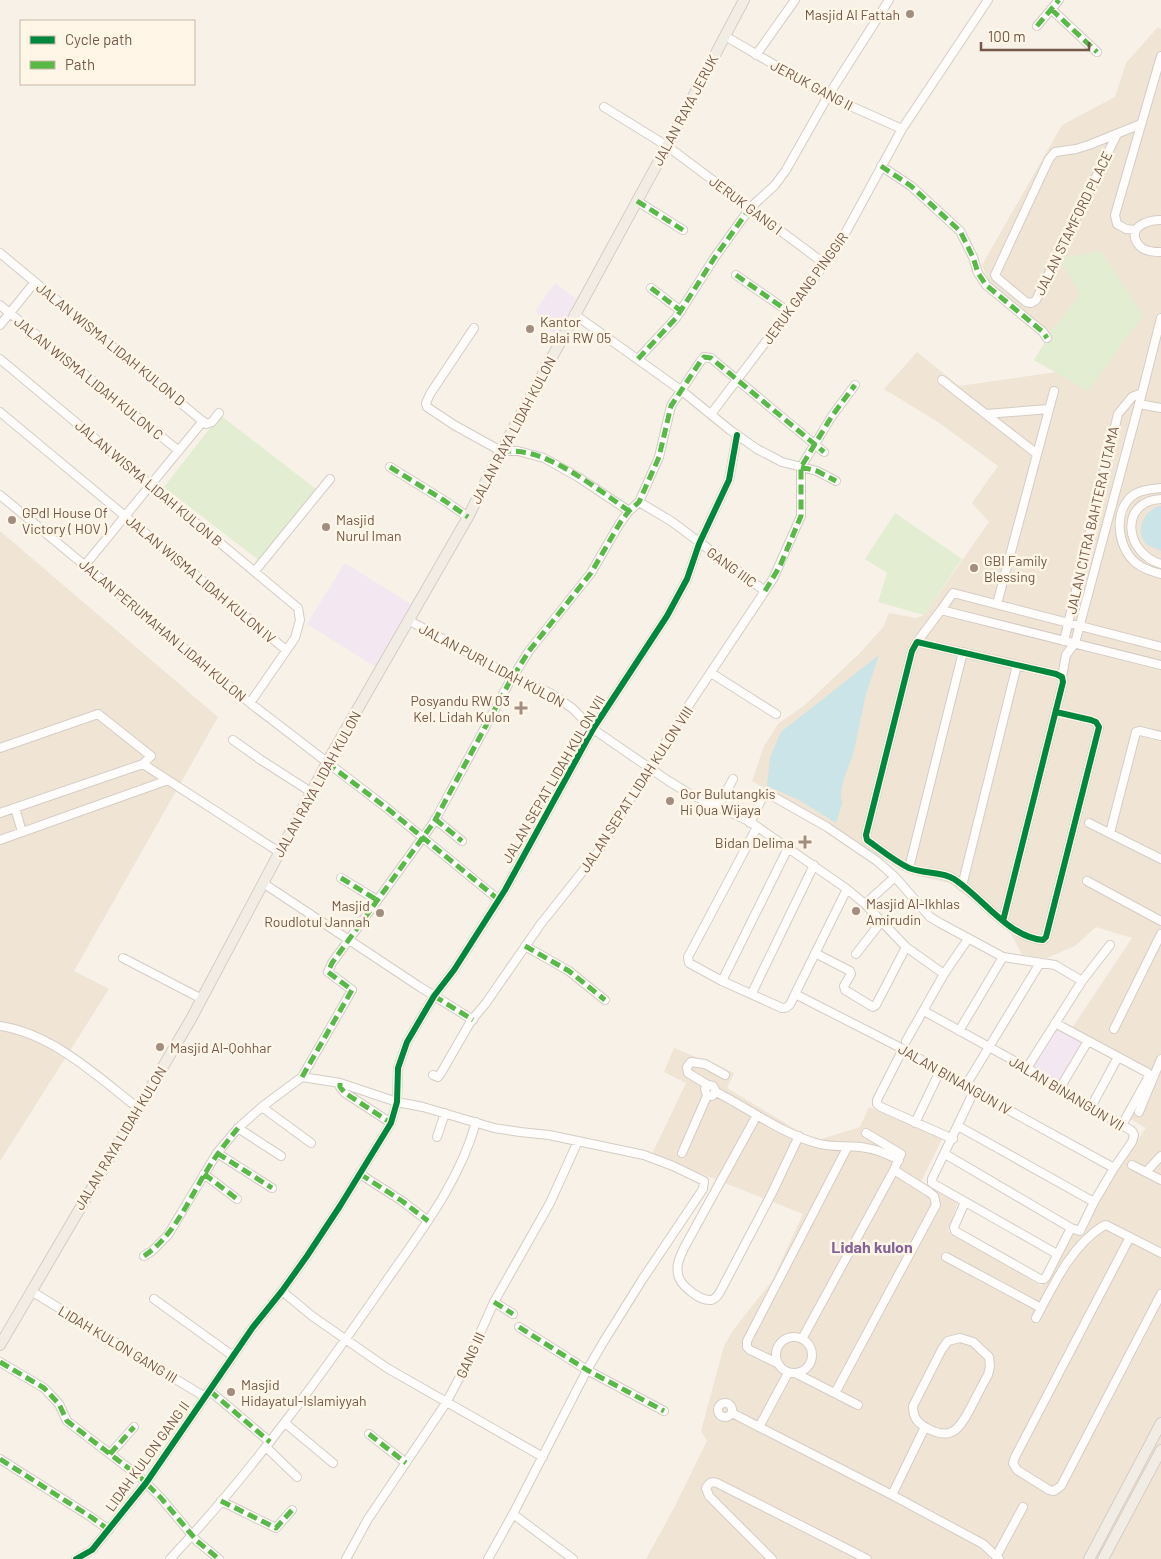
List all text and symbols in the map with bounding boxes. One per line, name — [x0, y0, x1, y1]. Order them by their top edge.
place label: Masjid Al Fattah — [805, 6, 900, 23]
marker: Masjid Al Fattah — [904, 8, 916, 20]
legend — [20, 20, 195, 85]
scale bar — [981, 20, 1088, 52]
text: 100 m — [988, 27, 1026, 45]
text: Cycle path — [65, 30, 132, 48]
street label: JALAN RAYA JERUK — [649, 51, 722, 168]
text: Path — [65, 55, 95, 73]
street label: JERUK GANG II — [768, 56, 856, 114]
street label: JALAN STAMFORD PLACE — [1031, 148, 1115, 298]
street label: JERUK GANG I — [706, 172, 786, 238]
street label: JERUK GANG PINGGIR — [759, 229, 851, 347]
street label: JALAN WISMA LIDAH KULON D — [33, 279, 189, 409]
street label: JALAN WISMA LIDAH KULON C — [11, 313, 167, 443]
place label: Kantor Balai RW 05 — [540, 313, 611, 346]
marker: Kantor Balai RW 05 — [524, 323, 536, 335]
street label: JALAN RAYA LIDAH KULON — [467, 353, 559, 507]
street label: JALAN WISMA LIDAH KULON B — [72, 416, 226, 550]
street label: JALAN CITRA BAHTERA UTAMA — [1062, 424, 1122, 616]
place label: GPdI House Of Victory ( HOV ) — [22, 504, 108, 537]
street label: JALAN WISMA LIDAH KULON IV — [123, 511, 279, 647]
place label: Masjid Nurul Iman — [336, 511, 402, 544]
marker: GPdI House Of Victory ( HOV ) — [6, 514, 18, 526]
marker: Masjid Nurul Iman — [320, 521, 332, 533]
street label: GANG IIIC — [704, 543, 760, 591]
place label: GBI Family Blessing — [984, 552, 1048, 585]
street label: JALAN PERUMAHAN LIDAH KULON — [76, 555, 250, 705]
marker: GBI Family Blessing — [968, 562, 980, 574]
street label: JALAN PURI LIDAH KULON — [416, 619, 568, 711]
place label: Posyandu RW 03 Kel. Lidah Kulon — [411, 692, 510, 725]
street label: JALAN SEPAT LIDAH KULON VII — [498, 692, 608, 866]
marker: Posyandu RW 03 Kel. Lidah Kulon — [514, 701, 528, 715]
street label: JALAN SEPAT LIDAH KULON VIII — [576, 703, 696, 875]
street label: JALAN RAYA LIDAH KULON — [270, 708, 364, 860]
place label: Gor Bulutangkis Hi Qua Wijaya — [680, 785, 776, 818]
marker: Gor Bulutangkis Hi Qua Wijaya — [664, 795, 676, 807]
place label: Bidan Delima — [715, 834, 794, 851]
marker: Bidan Delima — [798, 835, 812, 849]
place label: Masjid Al-Ikhlas Amirudin — [866, 895, 960, 928]
place label: Masjid Roudlotul Jannah — [264, 897, 370, 930]
marker: Masjid Al-Ikhlas Amirudin — [850, 905, 862, 917]
marker: Masjid Roudlotul Jannah — [374, 907, 386, 919]
place label: Masjid Al-Qohhar — [170, 1039, 272, 1056]
street label: JALAN BINANGUN IV — [896, 1040, 1014, 1118]
marker: Masjid Al-Qohhar — [154, 1041, 166, 1053]
street label: JALAN BINANGUN VII — [1006, 1052, 1128, 1134]
street label: JALAN RAYA LIDAH KULON — [70, 1063, 170, 1213]
district label: Lidah kulon — [831, 1237, 913, 1256]
street label: LIDAH KULON GANG III — [55, 1302, 181, 1386]
street label: GANG III — [452, 1329, 488, 1381]
place label: Masjid Hidayatul-Islamiyyah — [241, 1376, 367, 1409]
marker: Masjid Hidayatul-Islamiyyah — [225, 1386, 237, 1398]
street label: LIDAH KULON GANG II — [101, 1398, 193, 1514]

